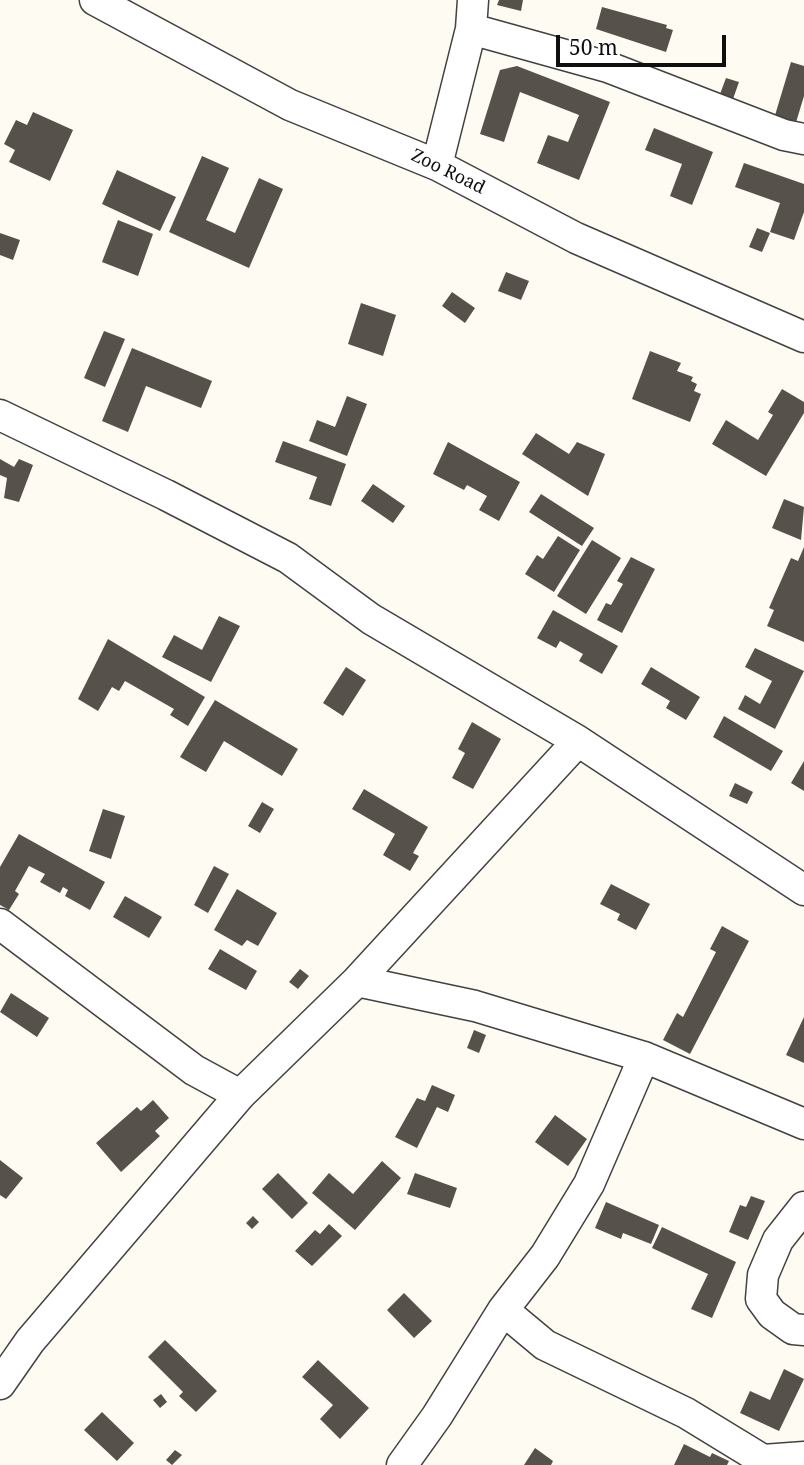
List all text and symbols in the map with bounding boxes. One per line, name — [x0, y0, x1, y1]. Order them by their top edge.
scale bar — [559, 21, 729, 65]
text: 50 m — [569, 33, 618, 61]
street label: Zoo Road — [408, 145, 488, 199]

